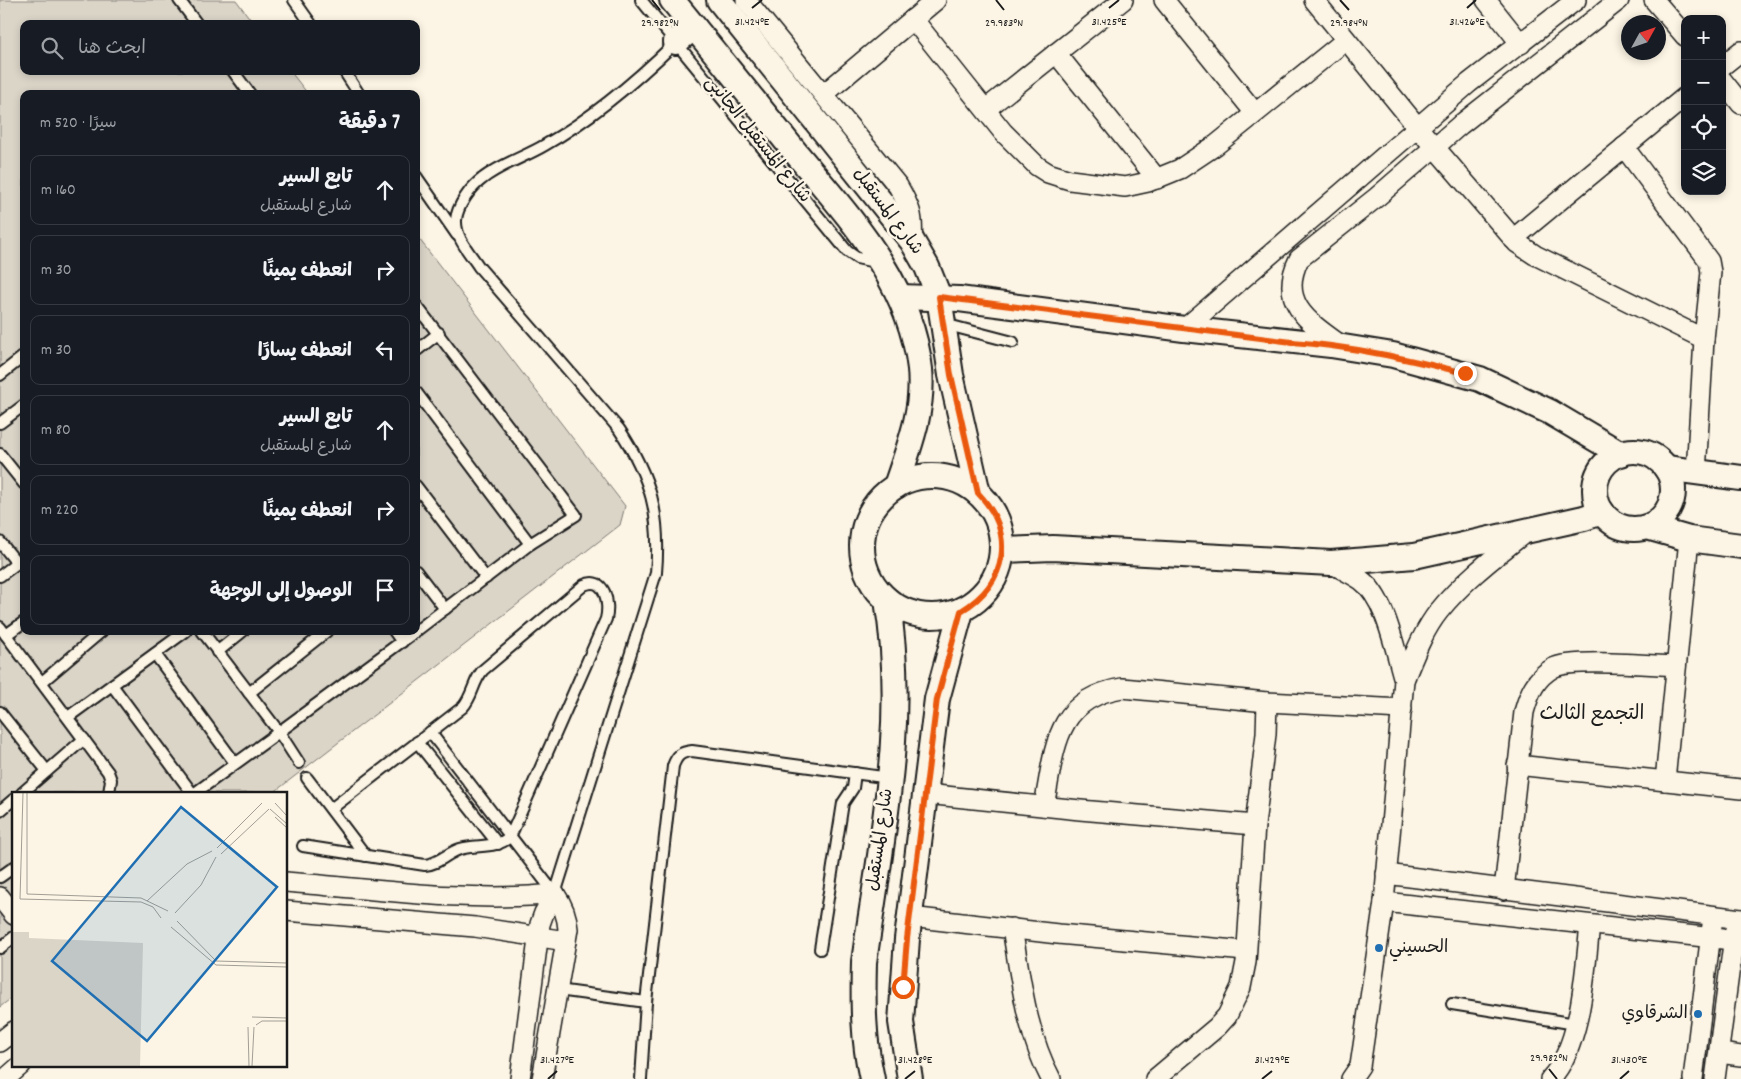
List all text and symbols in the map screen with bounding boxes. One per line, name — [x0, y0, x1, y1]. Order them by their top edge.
text: 31.424°E — [735, 14, 770, 31]
text: 31.425°E — [1091, 14, 1127, 31]
text: 31.426°E — [1449, 14, 1485, 31]
text: 29.982°N — [641, 15, 679, 32]
text: 29.983°N — [985, 15, 1023, 32]
text: 29.984°N — [1330, 15, 1368, 32]
north arrow — [1621, 15, 1666, 60]
map controls — [1681, 15, 1726, 195]
button: + — [1681, 15, 1726, 60]
search box — [20, 20, 420, 75]
icon: search — [38, 34, 66, 62]
text: ابحث هنا — [78, 36, 146, 63]
button: − — [1681, 60, 1726, 105]
street label: شارع المستقبل الجانبى — [698, 71, 816, 209]
button: locate — [1681, 105, 1726, 150]
text: 7 دقيقة — [339, 109, 400, 139]
text: سيرًا · 520 m — [40, 112, 117, 135]
button: layers — [1681, 150, 1726, 195]
street label: شارع المستقبل — [846, 163, 928, 261]
text: تابع السير — [280, 165, 352, 192]
icon: ahead — [371, 176, 399, 204]
text: 160 m — [41, 179, 76, 202]
text: شارع المستقبل — [260, 195, 352, 218]
icon: right — [371, 256, 399, 284]
text: 30 m — [41, 259, 72, 282]
text: انعطف يمينًا — [263, 259, 352, 286]
icon: left — [371, 336, 399, 364]
text: 30 m — [41, 339, 72, 362]
text: انعطف يسارًا — [258, 339, 352, 366]
route end — [1454, 362, 1477, 385]
text: تابع السير — [280, 405, 352, 432]
icon: ahead — [371, 416, 399, 444]
text: 80 m — [41, 419, 71, 442]
text: شارع المستقبل — [260, 435, 352, 458]
icon: right — [371, 496, 399, 524]
text: 220 m — [41, 499, 78, 522]
text: انعطف يمينًا — [263, 499, 352, 526]
icon: arrive — [371, 576, 399, 604]
text: الوصول إلى الوجهة — [210, 579, 352, 606]
district label: التجمع الثالث — [1539, 701, 1645, 729]
street label: شارع المستقبل — [861, 787, 901, 893]
inset map — [12, 792, 288, 1066]
place label: الحسيني — [1389, 936, 1448, 962]
marker: الحسيني — [1373, 942, 1385, 954]
route start — [892, 976, 915, 999]
place label: الشرقاوي — [1621, 1002, 1688, 1027]
marker: الشرقاوي — [1692, 1008, 1704, 1020]
text: 29.982°N — [1530, 1050, 1568, 1067]
text: 31.427°E — [540, 1052, 575, 1069]
text: 31.428°E — [898, 1052, 933, 1069]
text: 31.429°E — [1255, 1052, 1290, 1069]
text: 31.430°E — [1611, 1052, 1648, 1069]

